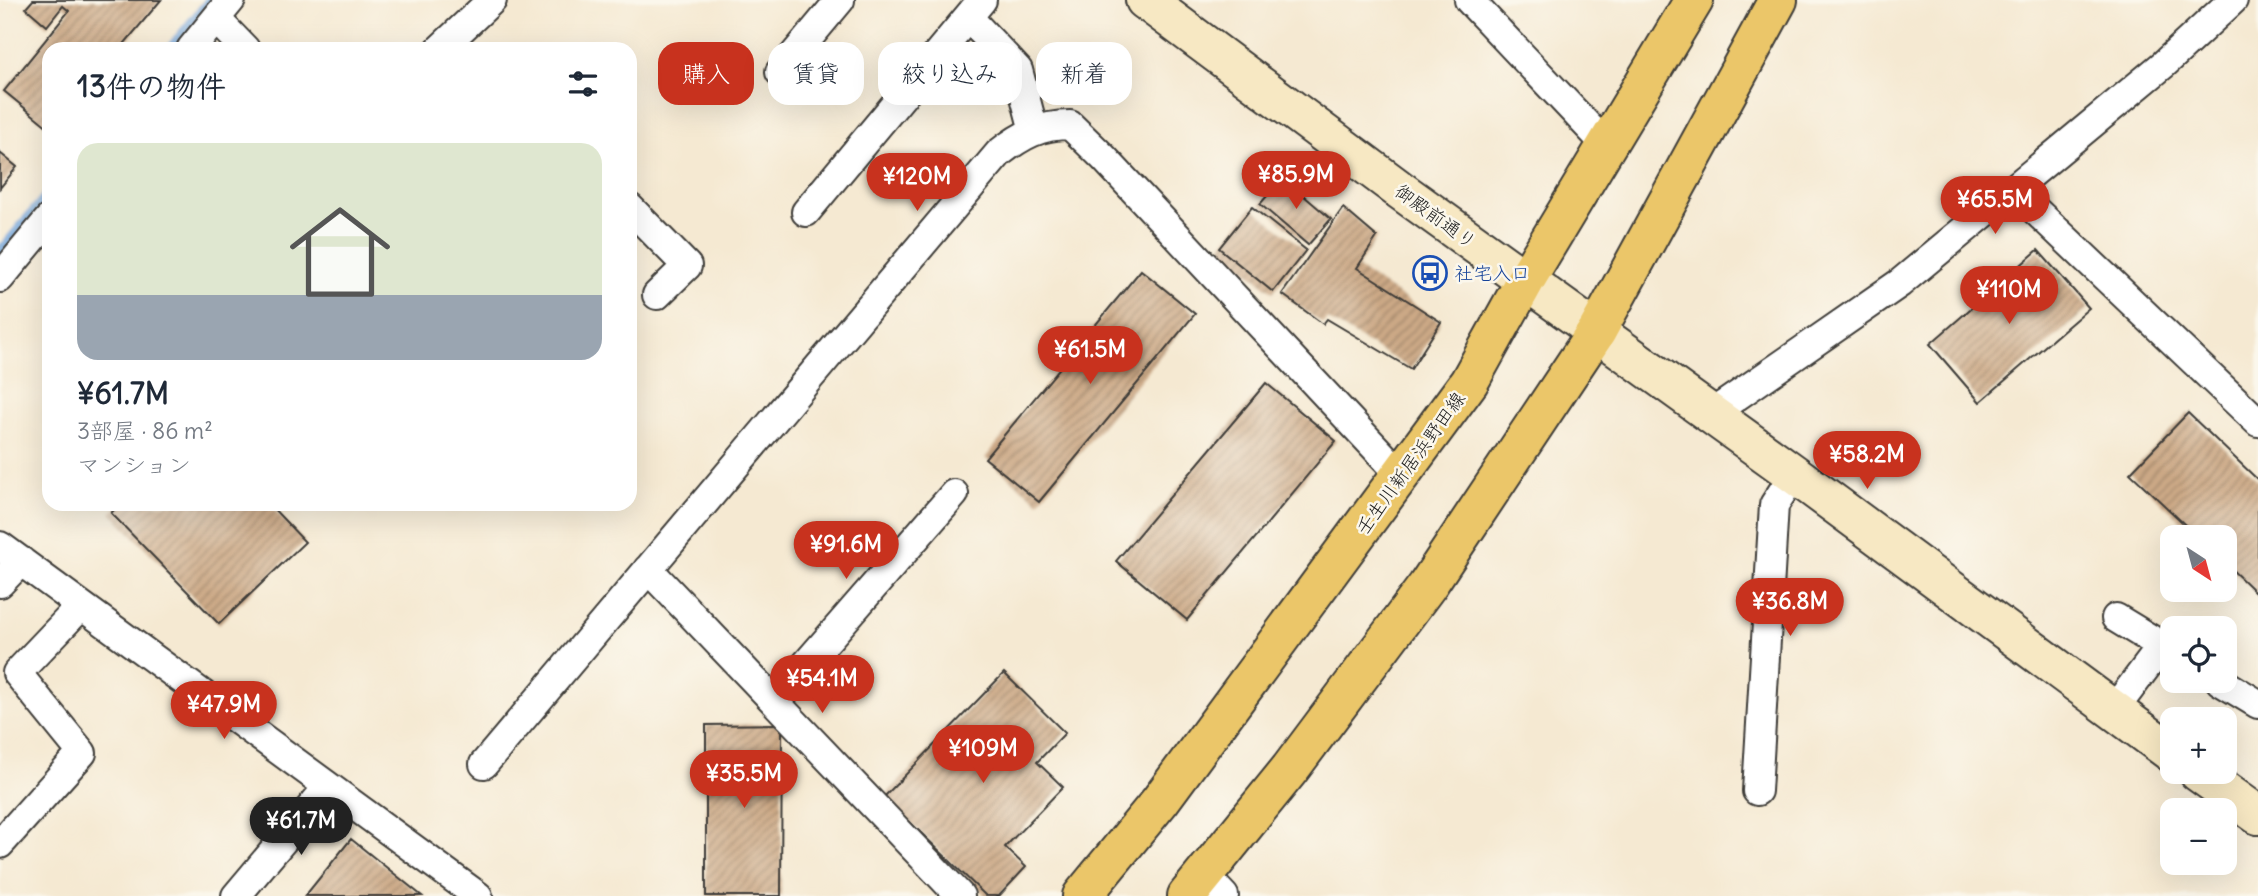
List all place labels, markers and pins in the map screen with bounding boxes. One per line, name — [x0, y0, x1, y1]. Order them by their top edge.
pin: ¥85.9M — [1239, 152, 1353, 211]
pin: ¥120M — [868, 154, 966, 213]
pin: ¥65.5M — [1938, 176, 2052, 236]
bus stop icon: 社宅入口 — [1411, 254, 1449, 292]
place label: 社宅入口 — [1454, 261, 1530, 285]
pin: ¥110M — [1960, 266, 2058, 326]
pin: ¥61.5M — [1033, 326, 1147, 386]
pin: ¥58.2M — [1810, 432, 1924, 491]
pin: ¥91.6M — [789, 522, 903, 581]
pin: ¥36.8M — [1733, 578, 1847, 638]
pin: ¥54.1M — [765, 656, 879, 715]
pin: ¥47.9M — [167, 682, 281, 741]
pin: ¥109M — [934, 726, 1032, 785]
pin: ¥35.5M — [687, 750, 801, 810]
pin: ¥61.7M — [244, 798, 358, 857]

